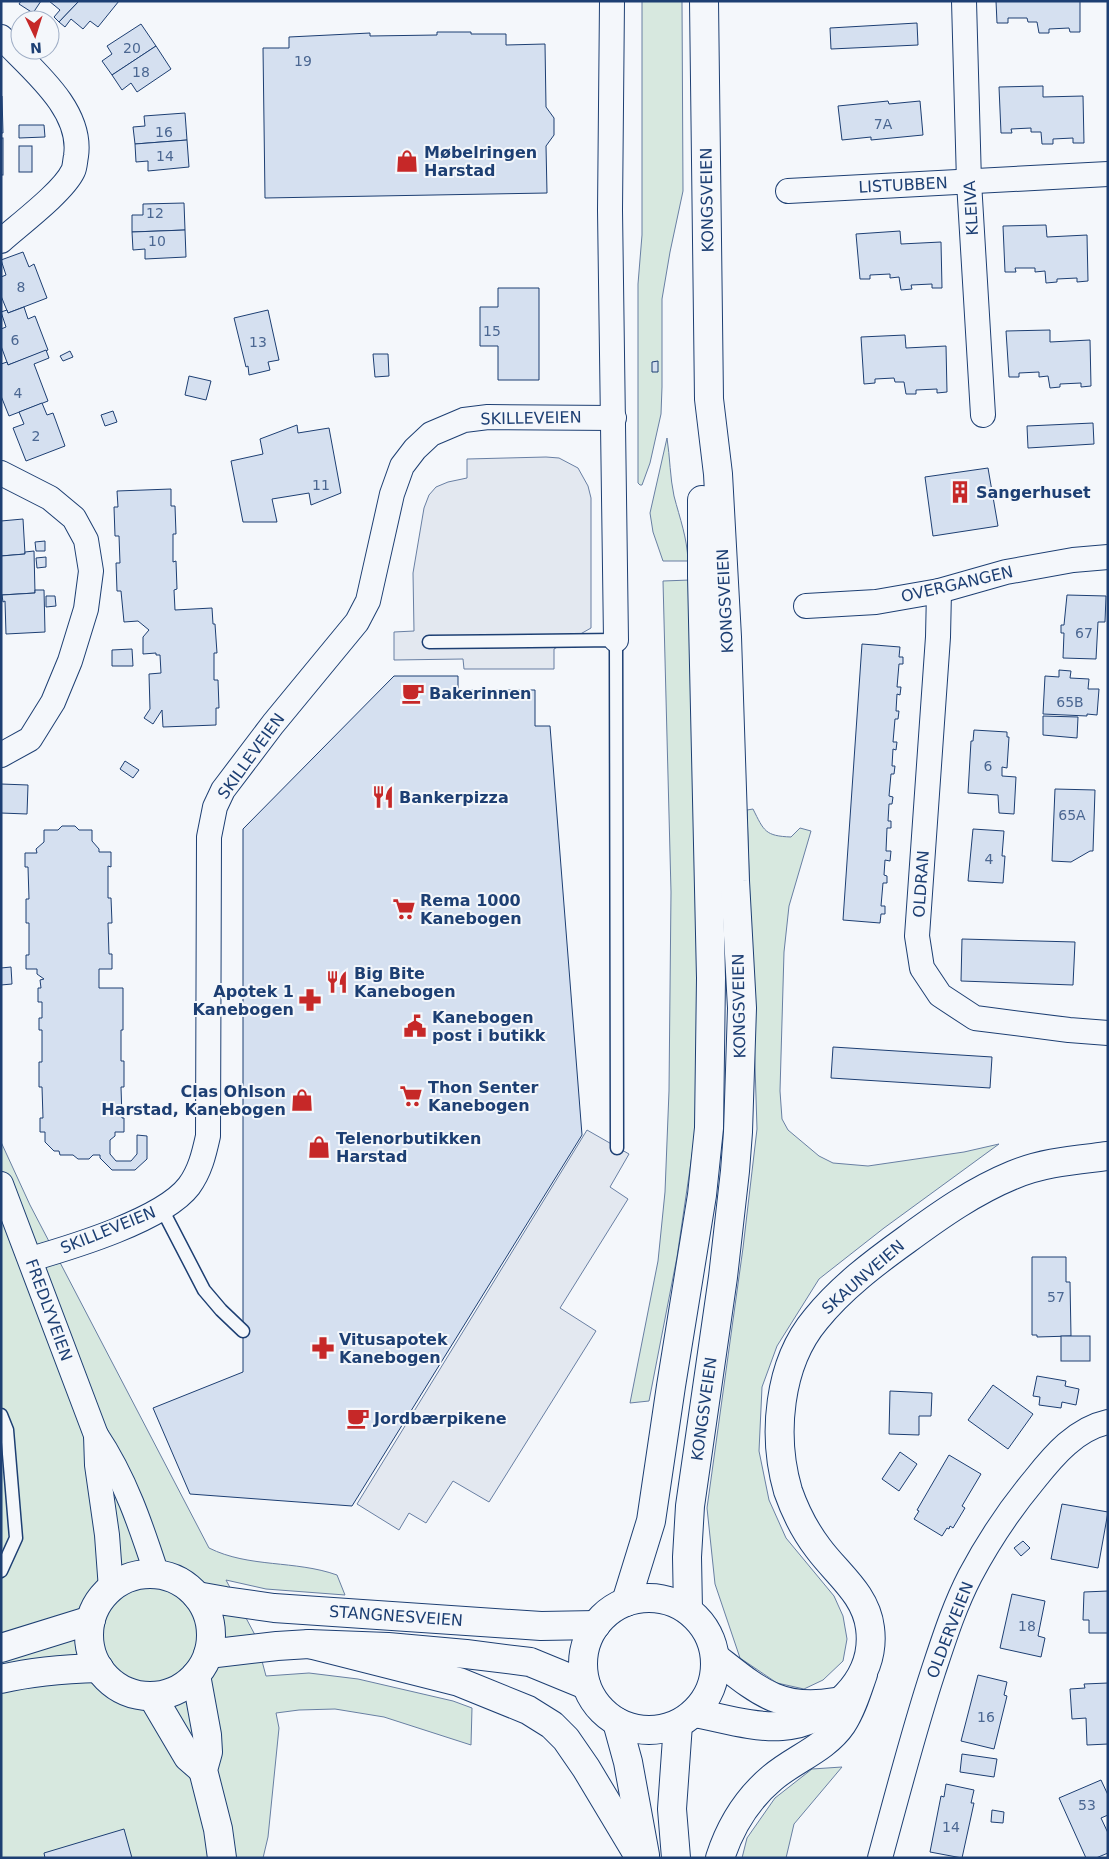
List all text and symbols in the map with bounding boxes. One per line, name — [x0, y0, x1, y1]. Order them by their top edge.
north arrow — [10, 10, 60, 60]
text: N — [30, 40, 42, 56]
house number: 20 — [123, 40, 141, 56]
house number: 19 — [294, 53, 312, 69]
house number: 18 — [132, 64, 150, 80]
house number: 7A — [874, 116, 893, 132]
house number: 16 — [155, 124, 173, 140]
place label: Møbelringen Harstad — [424, 143, 537, 180]
house number: 14 — [156, 148, 174, 164]
shop icon: Møbelringen Harstad — [394, 148, 420, 174]
street label: KONGSVEIEN — [697, 148, 717, 252]
street label: LISTUBBEN — [858, 173, 948, 197]
street label: KLEIVA — [960, 180, 982, 236]
house number: 12 — [146, 205, 164, 221]
house number: 10 — [148, 233, 166, 249]
house number: 8 — [17, 279, 25, 295]
house number: 15 — [483, 323, 501, 339]
house number: 6 — [11, 332, 20, 348]
house number: 13 — [249, 334, 267, 350]
house number: 4 — [14, 385, 23, 401]
street label: SKILLEVEIEN — [480, 408, 582, 428]
house number: 2 — [32, 428, 40, 444]
house number: 11 — [312, 477, 330, 493]
building icon: Sangerhuset — [947, 479, 973, 505]
place label: Sangerhuset — [976, 483, 1091, 502]
street label: KONGSVEIEN — [713, 548, 737, 654]
street label: OVERGANGEN — [899, 562, 1015, 606]
house number: 67 — [1075, 625, 1093, 641]
cafe icon: Bakerinnen — [400, 680, 426, 706]
place label: Bakerinnen — [429, 684, 531, 703]
house number: 65B — [1056, 694, 1084, 710]
street label: SKILLEVEIEN — [214, 709, 288, 803]
house number: 6 — [984, 758, 993, 774]
restaurant icon: Bankerpizza — [370, 784, 396, 810]
place label: Bankerpizza — [399, 788, 509, 807]
house number: 65A — [1058, 807, 1086, 823]
street label: OLDRAN — [909, 850, 933, 918]
house number: 4 — [985, 851, 994, 867]
place label: Rema 1000 Kanebogen — [420, 891, 522, 928]
supermarket icon: Rema 1000 Kanebogen — [391, 896, 417, 922]
street label: KONGSVEIEN — [729, 954, 749, 1058]
place label: Big Bite Kanebogen — [354, 964, 456, 1001]
restaurant icon: Big Bite Kanebogen — [324, 969, 350, 995]
place label: Apotek 1 Kanebogen — [192, 982, 294, 1019]
pharmacy icon: Apotek 1 Kanebogen — [297, 987, 323, 1013]
place label: Kanebogen post i butikk — [432, 1008, 546, 1045]
public building icon: Kanebogen post i butikk — [402, 1013, 428, 1039]
place label: Thon Senter Kanebogen — [428, 1078, 539, 1115]
place label: Clas Ohlson Harstad, Kanebogen — [101, 1082, 286, 1119]
supermarket icon: Thon Senter Kanebogen — [398, 1083, 424, 1109]
shop icon: Clas Ohlson Harstad, Kanebogen — [289, 1087, 315, 1113]
place label: Telenorbutikken Harstad — [336, 1129, 481, 1166]
shop icon: Telenorbutikken Harstad — [306, 1134, 332, 1160]
street label: SKILLEVEIEN — [58, 1202, 158, 1258]
street label: SKAUNVEIEN — [818, 1236, 908, 1318]
street label: FREDLYVEIEN — [22, 1256, 76, 1364]
house number: 57 — [1047, 1289, 1065, 1305]
place label: Vitusapotek Kanebogen — [339, 1330, 448, 1367]
pharmacy icon: Vitusapotek Kanebogen — [310, 1335, 336, 1361]
street label: KONGSVEIEN — [687, 1356, 721, 1462]
cafe icon: Jordbærpikene — [345, 1405, 371, 1431]
place label: Jordbærpikene — [373, 1409, 507, 1428]
street label: OLDERVEIEN — [923, 1579, 977, 1681]
street label: STANGNESVEIEN — [328, 1602, 464, 1630]
house number: 18 — [1018, 1618, 1036, 1634]
house number: 16 — [977, 1709, 995, 1725]
house number: 53 — [1078, 1797, 1096, 1813]
house number: 14 — [942, 1819, 960, 1835]

